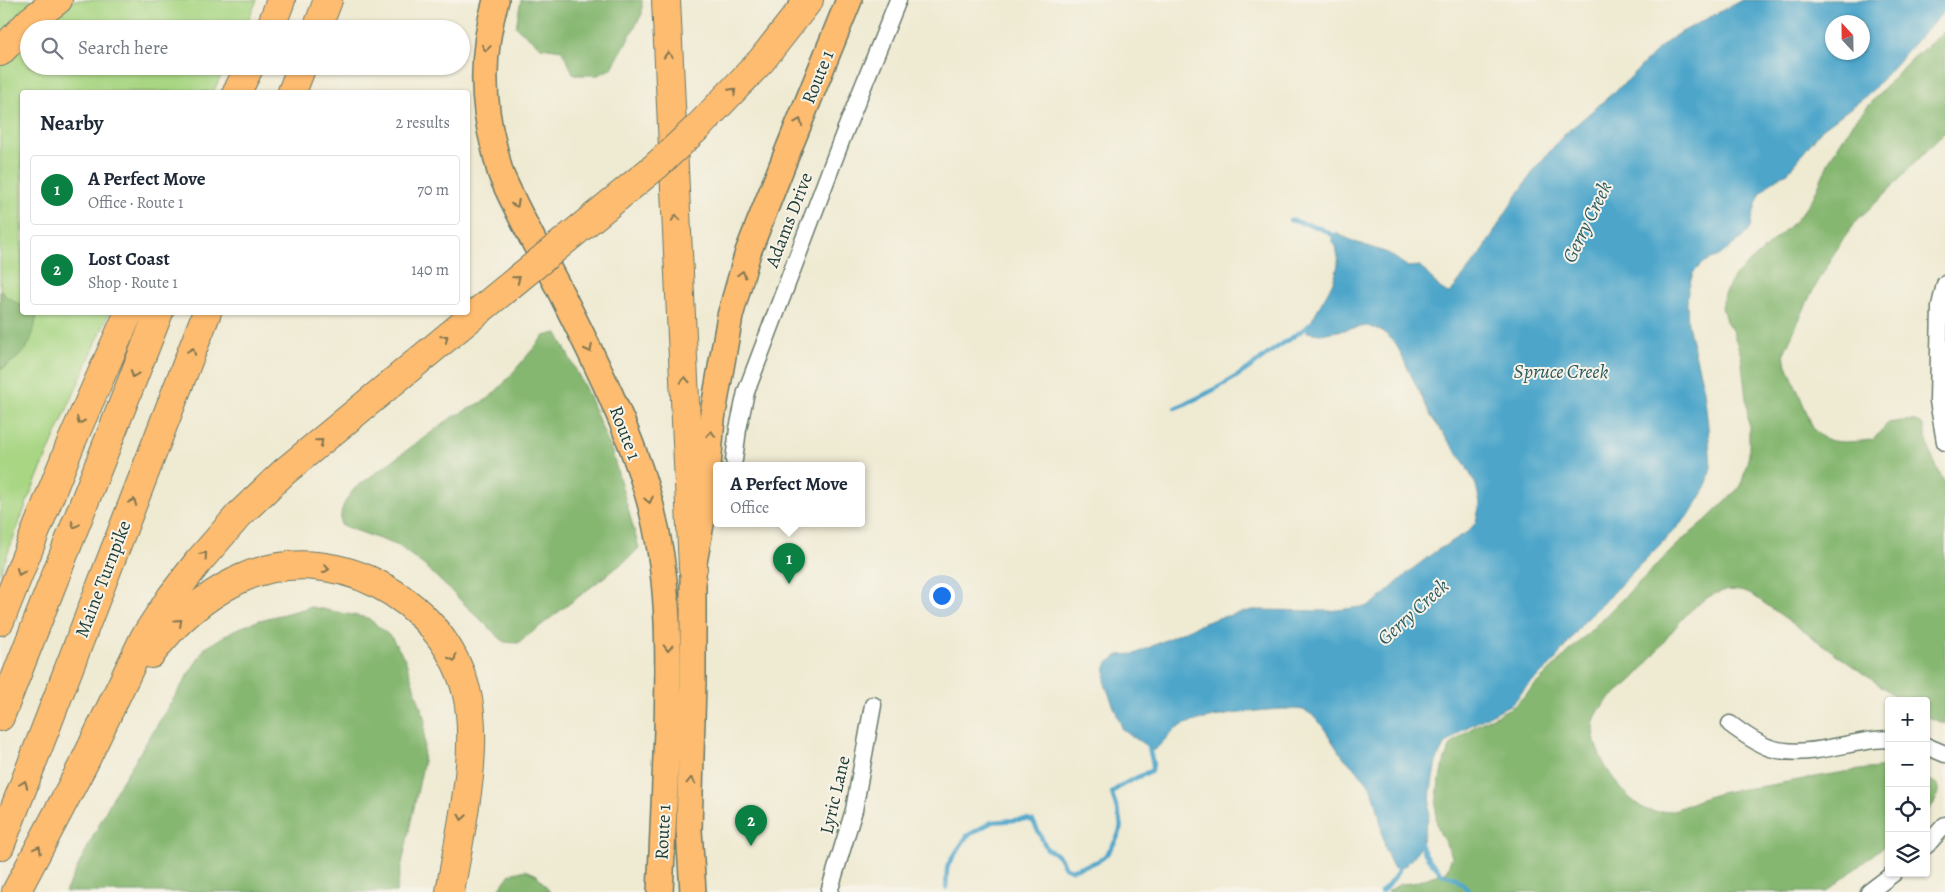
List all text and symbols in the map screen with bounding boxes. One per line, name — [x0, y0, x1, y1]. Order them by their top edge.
north arrow — [1825, 15, 1870, 60]
search box — [20, 20, 470, 75]
icon: search — [38, 34, 66, 62]
text: Search here — [78, 35, 168, 61]
one-way arrow — [481, 44, 492, 52]
street label: Route 1 — [795, 46, 841, 108]
one-way arrow — [663, 51, 674, 59]
one-way arrow — [727, 88, 736, 97]
text: Nearby — [40, 109, 103, 137]
text: 2 results — [395, 112, 450, 134]
one-way arrow — [793, 119, 803, 127]
text: A Perfect Move — [88, 166, 206, 192]
street label: Adams Drive — [759, 169, 819, 272]
water label: Gerry Creek — [1556, 177, 1618, 267]
text: 1 — [54, 179, 60, 201]
text: 70 m — [417, 179, 449, 201]
text: Office · Route 1 — [88, 192, 184, 214]
one-way arrow — [510, 199, 520, 208]
one-way arrow — [671, 213, 682, 221]
text: Lost Coast — [88, 246, 170, 272]
text: 2 — [53, 259, 61, 281]
text: 140 m — [411, 259, 449, 281]
one-way arrow — [736, 271, 746, 279]
text: Shop · Route 1 — [88, 272, 178, 294]
one-way arrow — [512, 276, 521, 285]
one-way arrow — [440, 335, 449, 344]
one-way arrow — [583, 344, 593, 353]
one-way arrow — [186, 347, 196, 355]
water label: Spruce Creek — [1514, 358, 1609, 385]
one-way arrow — [130, 369, 141, 378]
one-way arrow — [679, 376, 690, 384]
street label: Route 1 — [603, 402, 647, 464]
one-way arrow — [76, 416, 87, 425]
one-way arrow — [705, 429, 716, 437]
one-way arrow — [315, 439, 324, 448]
popup — [713, 462, 865, 527]
text: A Perfect Move — [730, 471, 848, 497]
one-way arrow — [643, 496, 654, 505]
text: Office — [730, 497, 769, 519]
one-way arrow — [127, 498, 137, 507]
street label: Maine Turnpike — [69, 517, 137, 641]
one-way arrow — [71, 521, 81, 529]
pin: 1 — [773, 543, 805, 584]
one-way arrow — [198, 552, 207, 561]
one-way arrow — [321, 563, 330, 573]
one-way arrow — [15, 567, 26, 576]
water label: Gerry Creek — [1371, 573, 1455, 651]
your location — [929, 583, 955, 609]
one-way arrow — [173, 619, 182, 628]
one-way arrow — [663, 644, 673, 652]
one-way arrow — [447, 653, 457, 662]
map controls — [1885, 697, 1930, 877]
button: + — [1885, 697, 1930, 742]
button: − — [1885, 742, 1930, 787]
street label: Lyric Lane — [813, 753, 857, 837]
one-way arrow — [685, 777, 696, 785]
one-way arrow — [18, 780, 28, 789]
button: locate — [1885, 787, 1930, 832]
street label: Route 1 — [649, 803, 677, 861]
pin: 2 — [735, 805, 767, 846]
one-way arrow — [457, 813, 468, 821]
button: layers — [1885, 832, 1930, 877]
one-way arrow — [32, 845, 42, 854]

